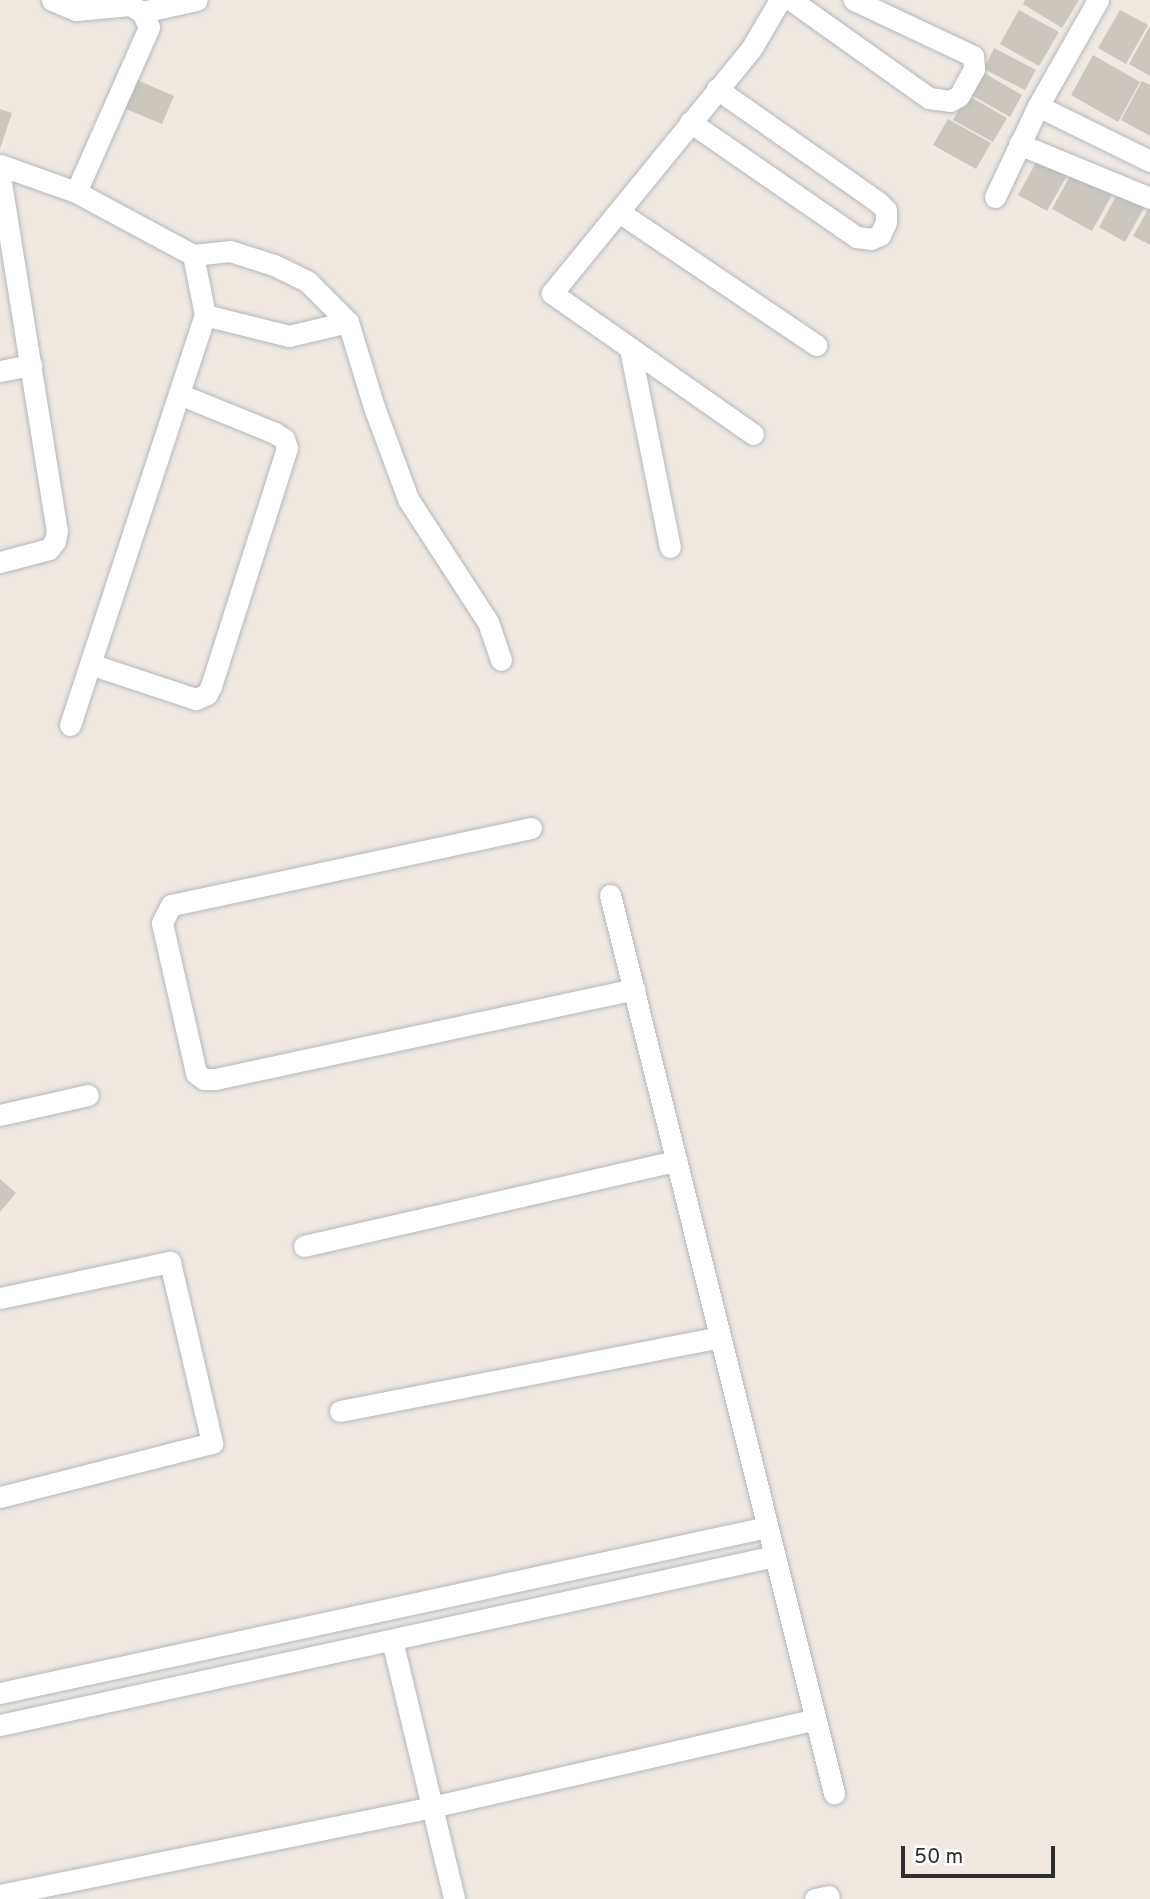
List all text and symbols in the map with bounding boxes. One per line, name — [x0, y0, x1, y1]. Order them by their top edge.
scale bar — [905, 1832, 1059, 1876]
text: 50 m — [914, 1844, 963, 1871]

